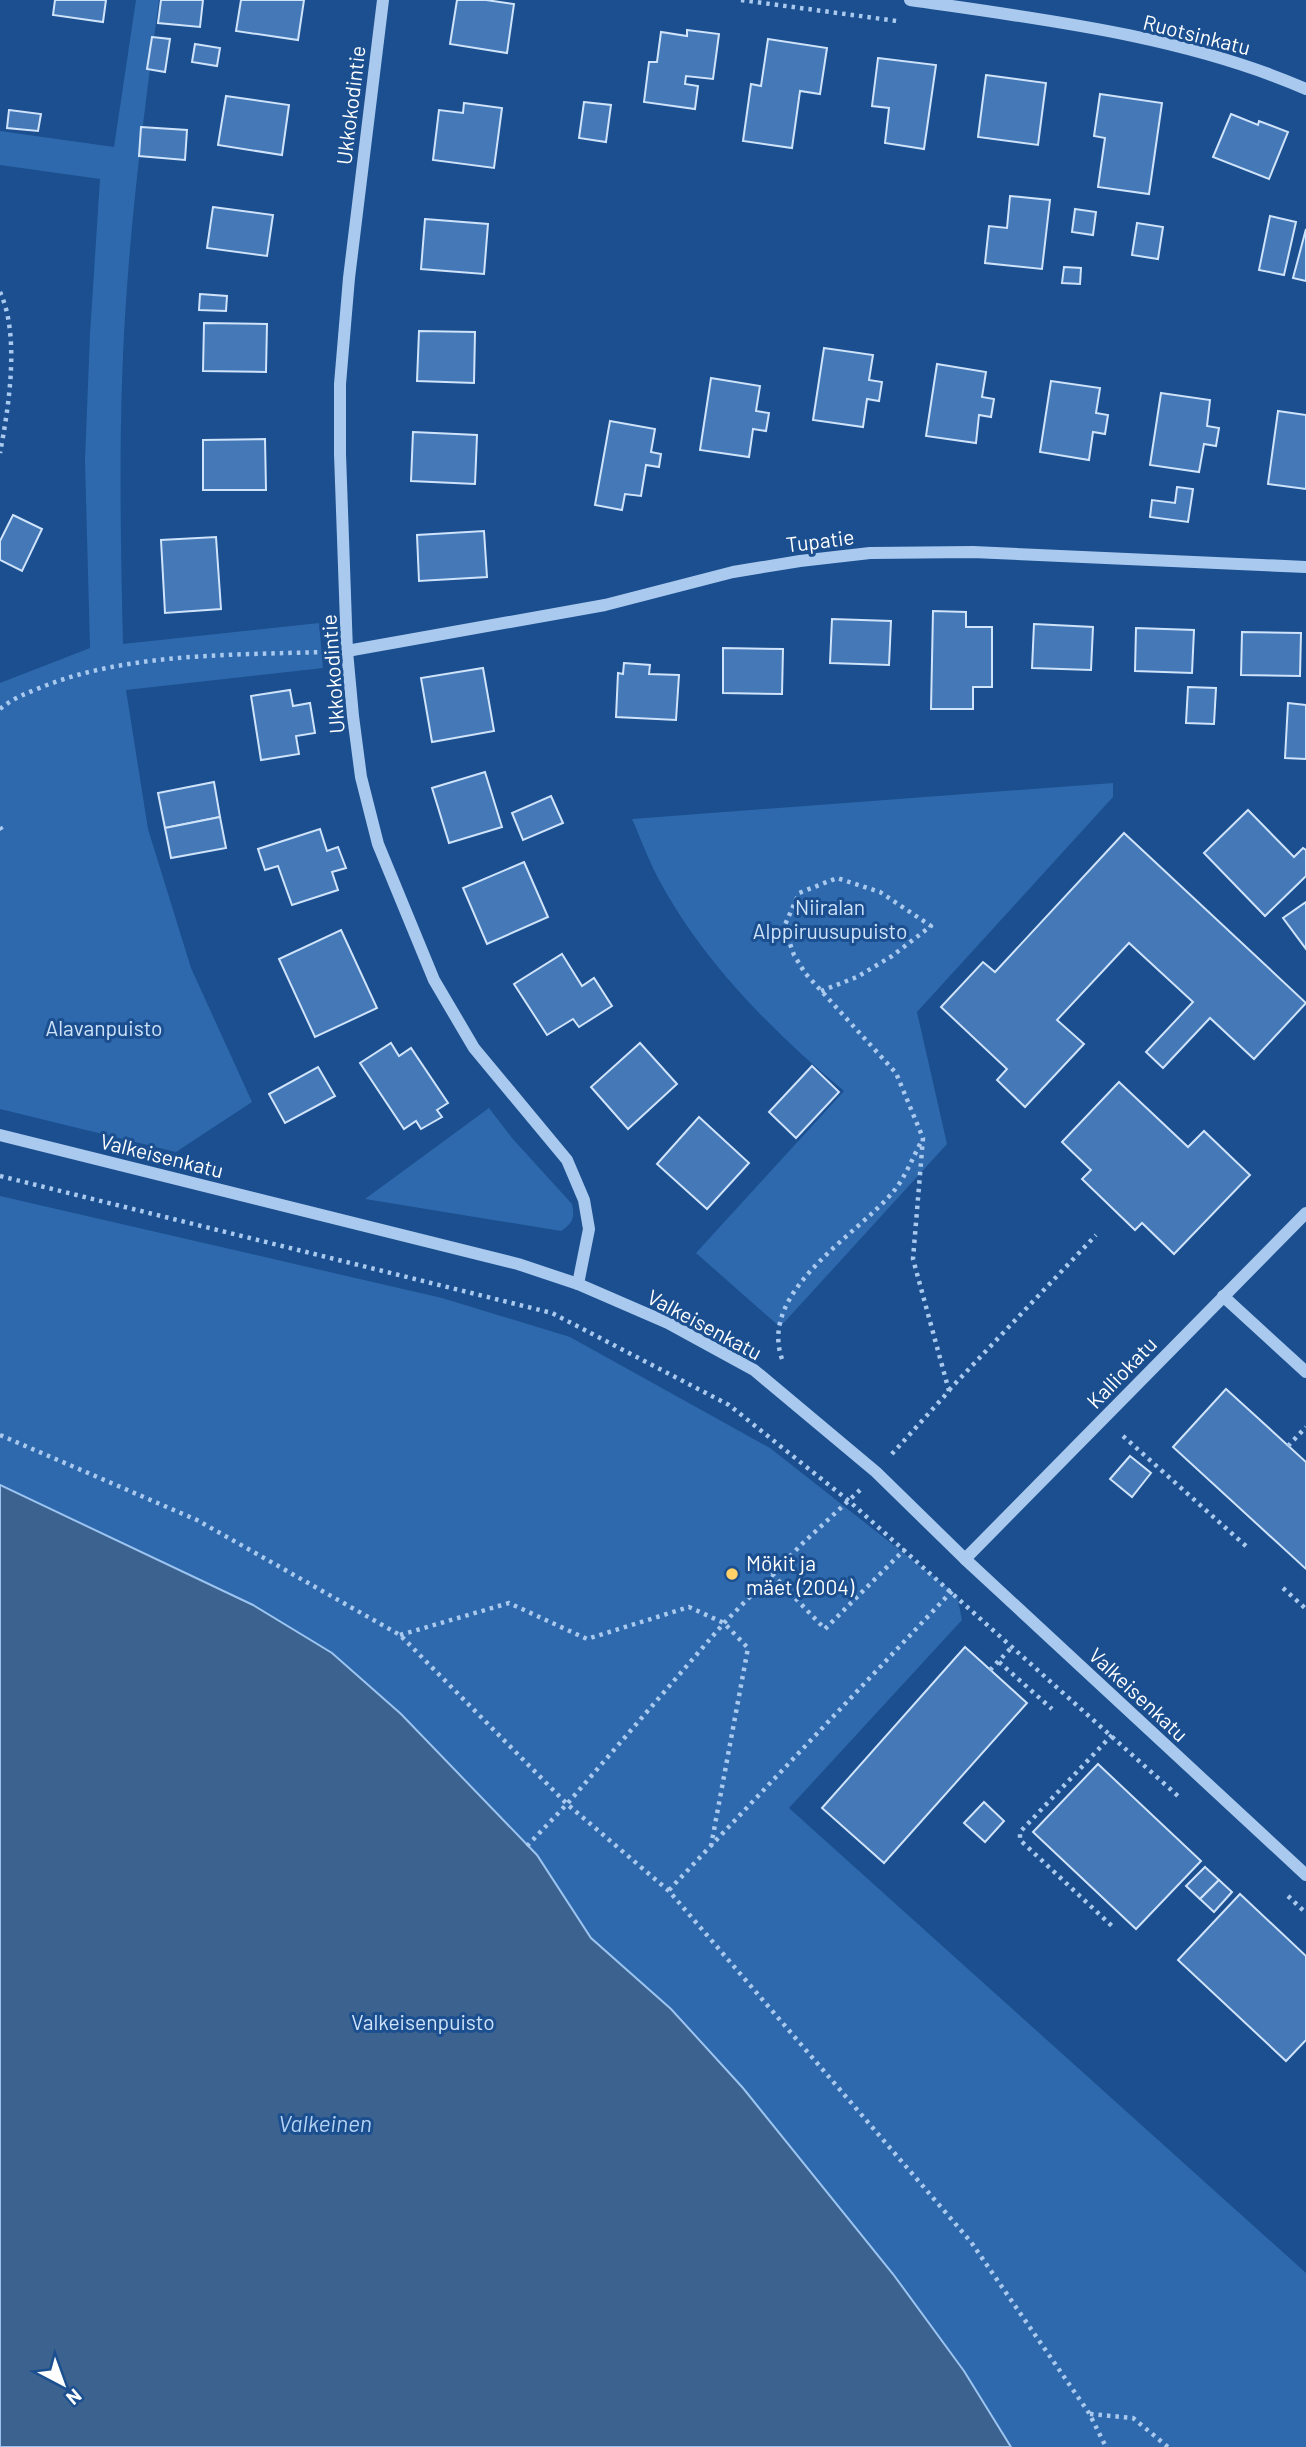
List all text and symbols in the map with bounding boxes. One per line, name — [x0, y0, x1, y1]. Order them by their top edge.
street label: Ruotsinkatu — [1141, 9, 1253, 59]
street label: Ukkokodintie — [330, 44, 370, 166]
street label: Tupatie — [784, 523, 856, 557]
street label: Ukkokodintie — [315, 613, 349, 735]
park label: Niiralan Alppiruusupuisto — [753, 894, 907, 943]
park label: Alavanpuisto — [45, 1015, 163, 1040]
street label: Valkeisenkatu — [98, 1128, 226, 1182]
street label: Valkeisenkatu — [643, 1283, 767, 1365]
street label: Kalliokatu — [1081, 1331, 1161, 1413]
place label: Mökit ja mäet (2004) — [746, 1550, 855, 1599]
marker: Mökit ja mäet (2004) — [724, 1566, 740, 1582]
street label: Valkeisenkatu — [1084, 1642, 1194, 1746]
park label: Valkeisenpuisto — [351, 2009, 495, 2034]
water label: Valkeinen — [278, 2109, 372, 2137]
north arrow — [28, 2349, 98, 2419]
text: N — [62, 2384, 87, 2410]

